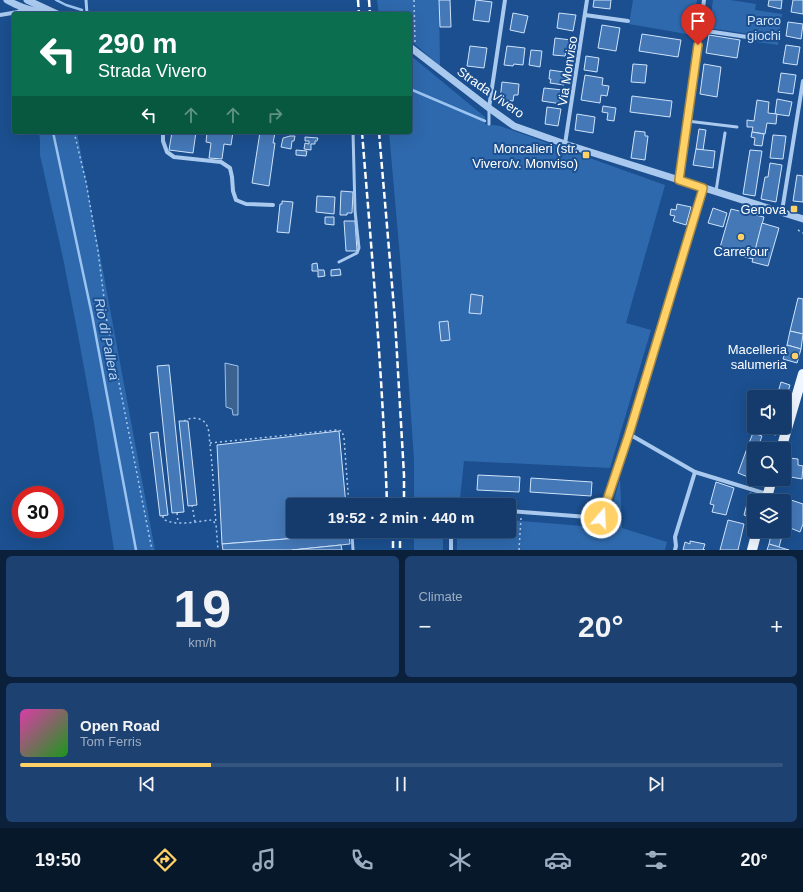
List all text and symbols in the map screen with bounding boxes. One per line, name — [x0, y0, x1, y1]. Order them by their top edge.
pin — [681, 4, 715, 45]
icon: arrive — [687, 10, 709, 32]
park label: Parco giochi — [747, 13, 781, 43]
icon: left — [32, 28, 84, 80]
text: 290 m — [98, 28, 177, 59]
street label: Via Monviso — [555, 35, 580, 107]
text: Strada Vivero — [98, 61, 207, 81]
street label: Strada Vivero — [454, 64, 527, 121]
icon: left — [138, 104, 160, 126]
icon: ahead — [180, 104, 202, 126]
icon: ahead — [222, 104, 244, 126]
icon: right — [264, 104, 286, 126]
place label: Moncalieri (str. Vivero/v. Monviso) — [472, 141, 578, 171]
marker: Moncalieri (str. Vivero/v. Monviso) — [581, 150, 591, 160]
place label: Genova — [740, 202, 787, 217]
marker: Genova — [789, 204, 799, 214]
marker: Carrefour — [736, 232, 746, 242]
place label: Carrefour — [714, 244, 769, 259]
water label: Rio di Pallera — [91, 297, 123, 382]
place label: Macelleria salumeria — [728, 342, 788, 372]
marker: Macelleria salumeria — [790, 351, 800, 361]
map controls — [747, 390, 791, 538]
button: sound — [747, 390, 791, 434]
button: search — [747, 442, 791, 486]
speed limit sign: 30 — [12, 486, 64, 538]
button: layers — [747, 494, 791, 538]
position arrow — [580, 497, 622, 539]
text: 19:52 · 2 min · 440 m — [328, 509, 474, 526]
text: 19 — [173, 580, 231, 638]
text: Climate — [419, 589, 463, 604]
text: 20° — [578, 610, 623, 643]
text: − — [419, 614, 431, 639]
text: + — [770, 614, 783, 639]
text: km/h — [188, 635, 216, 650]
text: Open Road — [80, 717, 160, 734]
text: Tom Ferris — [80, 734, 141, 749]
icon: previous — [136, 773, 158, 795]
icon: pause — [390, 773, 412, 795]
icon: next — [645, 773, 667, 795]
icon: directions — [151, 846, 179, 874]
icon: music — [250, 846, 278, 874]
icon: phone — [348, 846, 376, 874]
icon: climate — [446, 846, 474, 874]
icon: car — [544, 846, 572, 874]
icon: filters — [642, 846, 670, 874]
text: 19:50 — [35, 850, 81, 870]
text: 20° — [741, 850, 768, 870]

